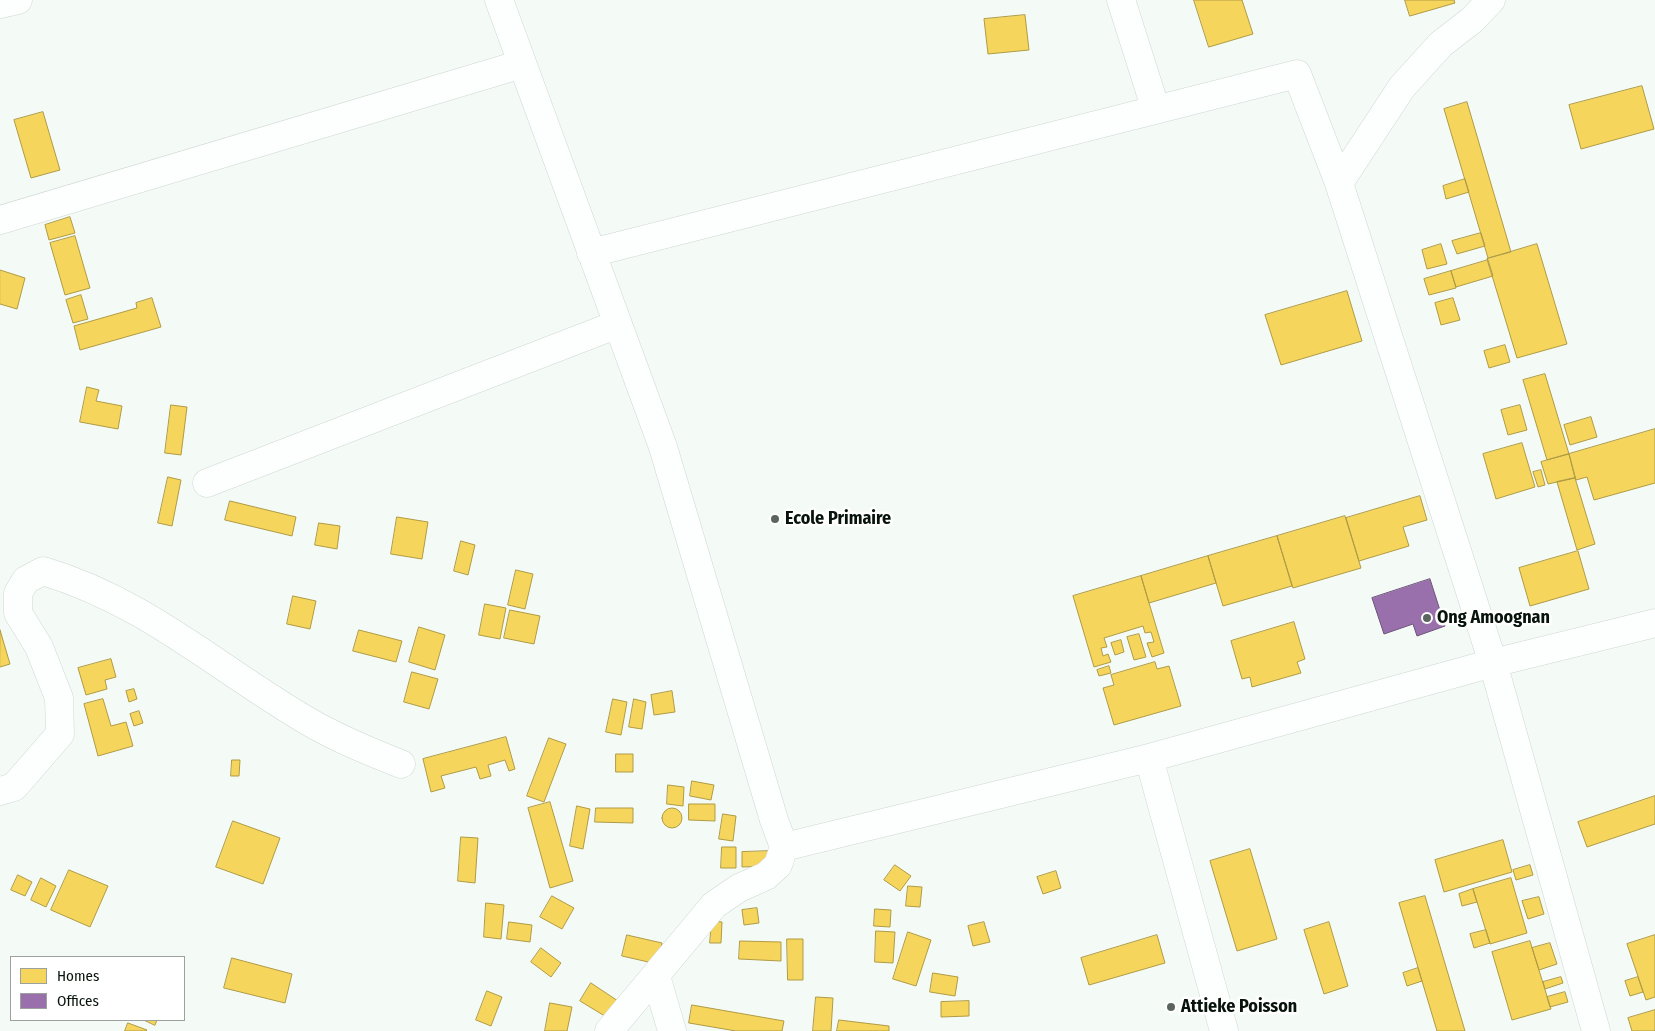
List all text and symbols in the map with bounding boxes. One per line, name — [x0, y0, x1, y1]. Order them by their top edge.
place label: Ecole Primaire — [785, 508, 891, 530]
marker: Ecole Primaire — [769, 513, 781, 525]
place label: Ong Amoognan — [1437, 607, 1550, 629]
marker: Ong Amoognan — [1421, 612, 1433, 624]
legend — [10, 956, 185, 1021]
text: Homes — [57, 967, 99, 985]
text: Offices — [57, 992, 99, 1010]
place label: Attieke Poisson — [1181, 996, 1297, 1018]
marker: Attieke Poisson — [1165, 1001, 1177, 1013]

